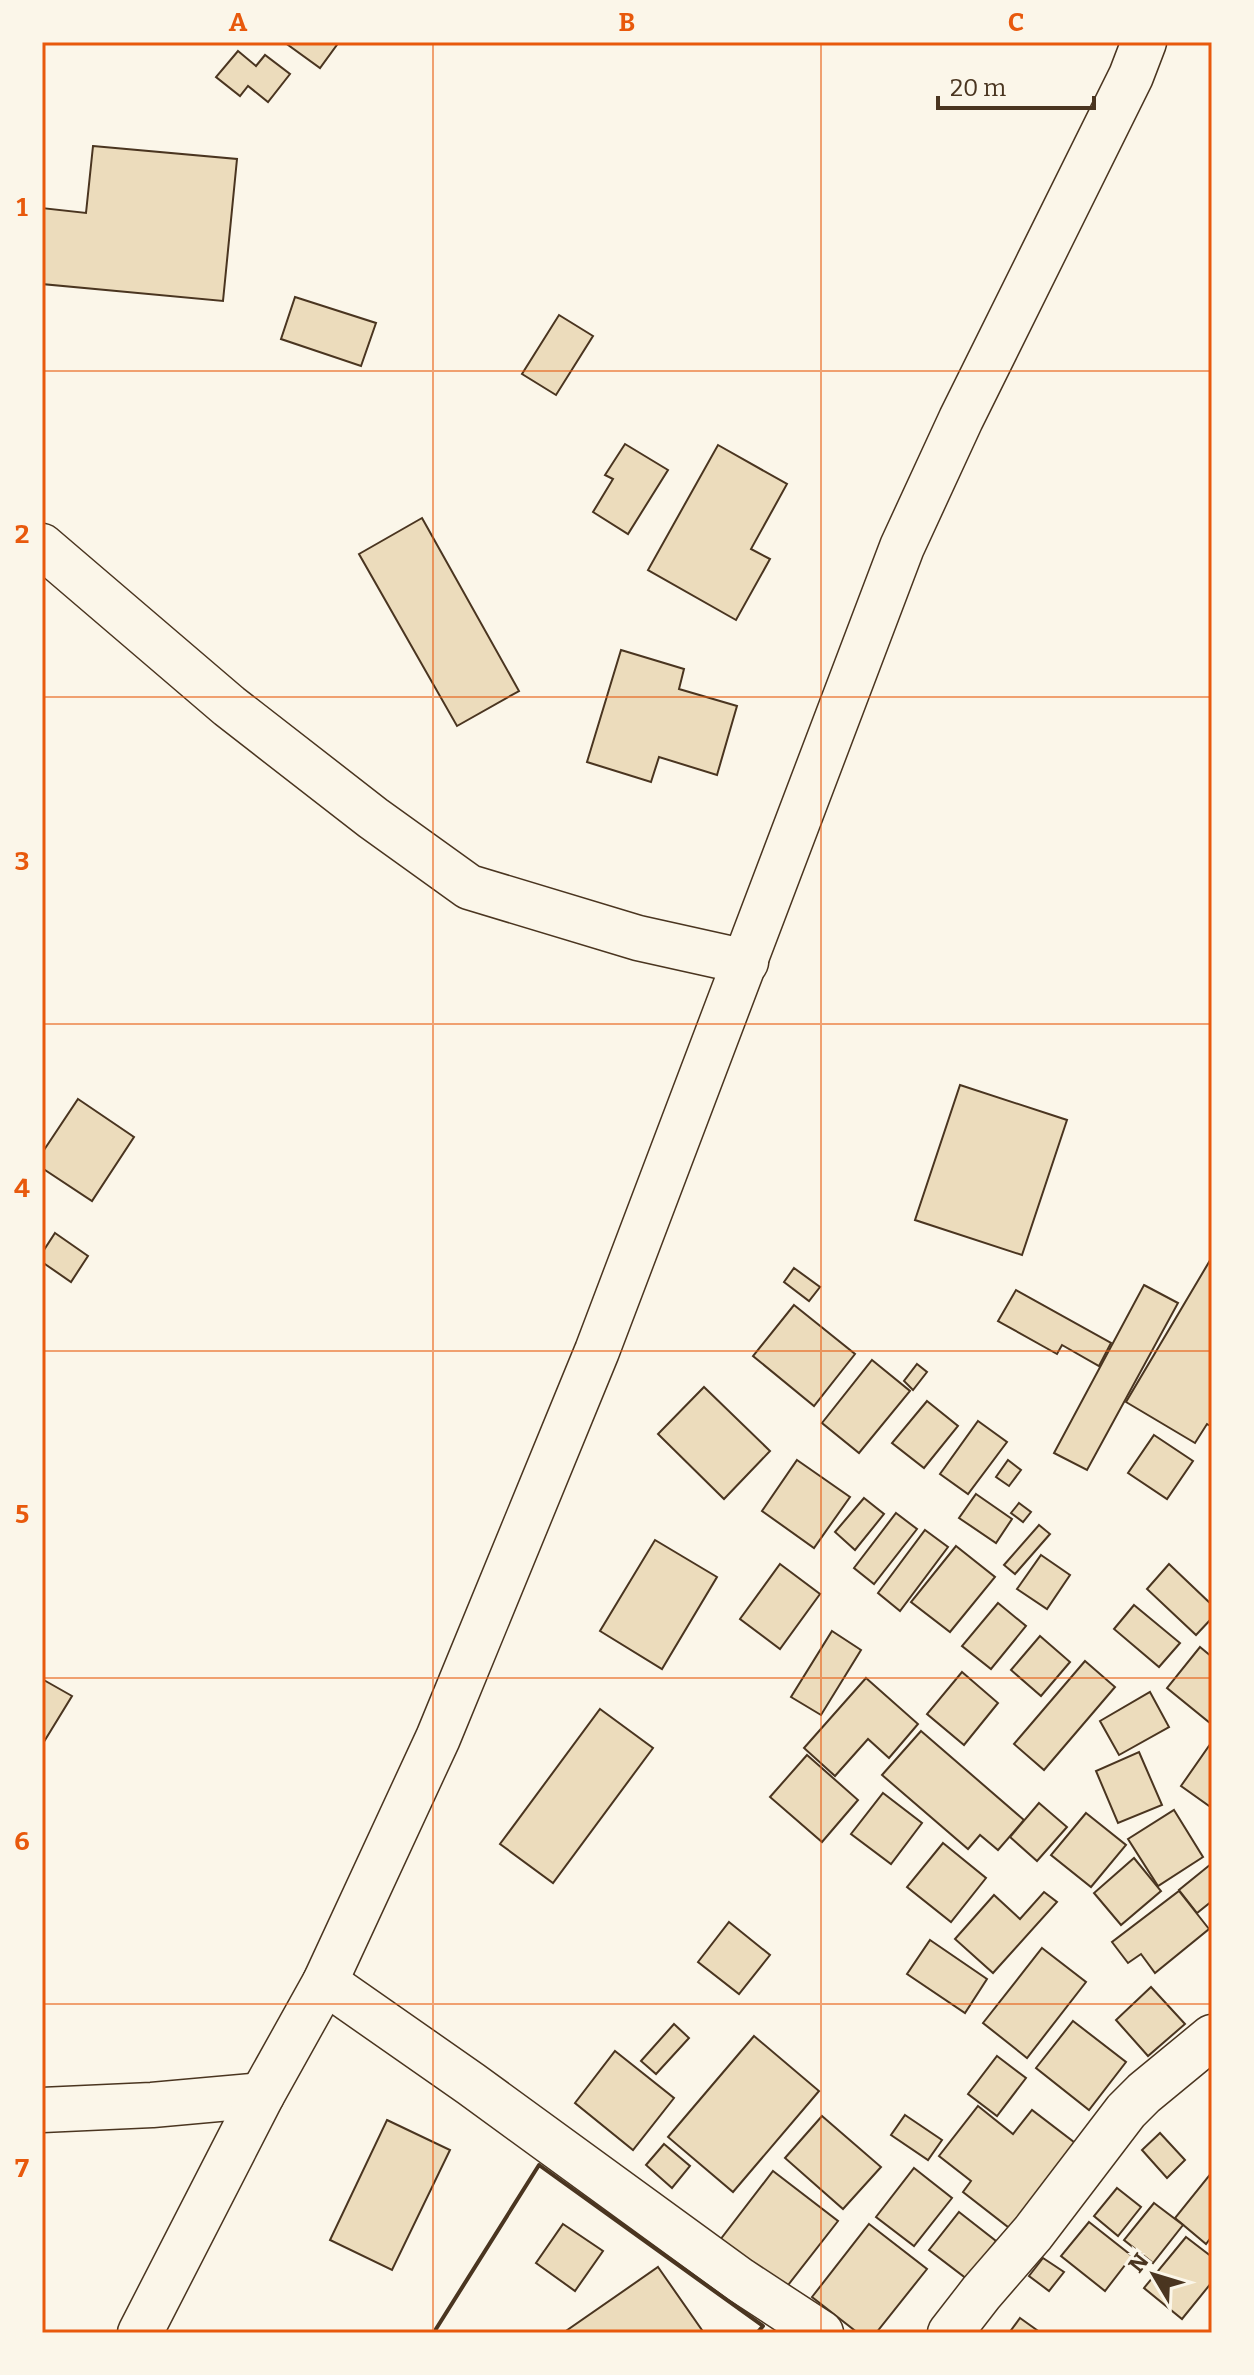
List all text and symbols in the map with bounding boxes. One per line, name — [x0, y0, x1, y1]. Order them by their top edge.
text: A — [229, 7, 248, 38]
text: B — [619, 7, 635, 38]
text: C — [1008, 7, 1024, 38]
scale bar — [938, 60, 1094, 110]
text: 20 m — [950, 74, 1006, 102]
text: 1 — [16, 192, 28, 223]
text: 2 — [15, 519, 29, 550]
text: 3 — [15, 846, 29, 877]
text: 4 — [14, 1173, 30, 1204]
text: 5 — [15, 1499, 29, 1530]
text: 6 — [14, 1826, 30, 1857]
text: 7 — [15, 2153, 29, 2184]
north arrow — [1114, 2235, 1194, 2315]
text: N — [1123, 2248, 1155, 2278]

